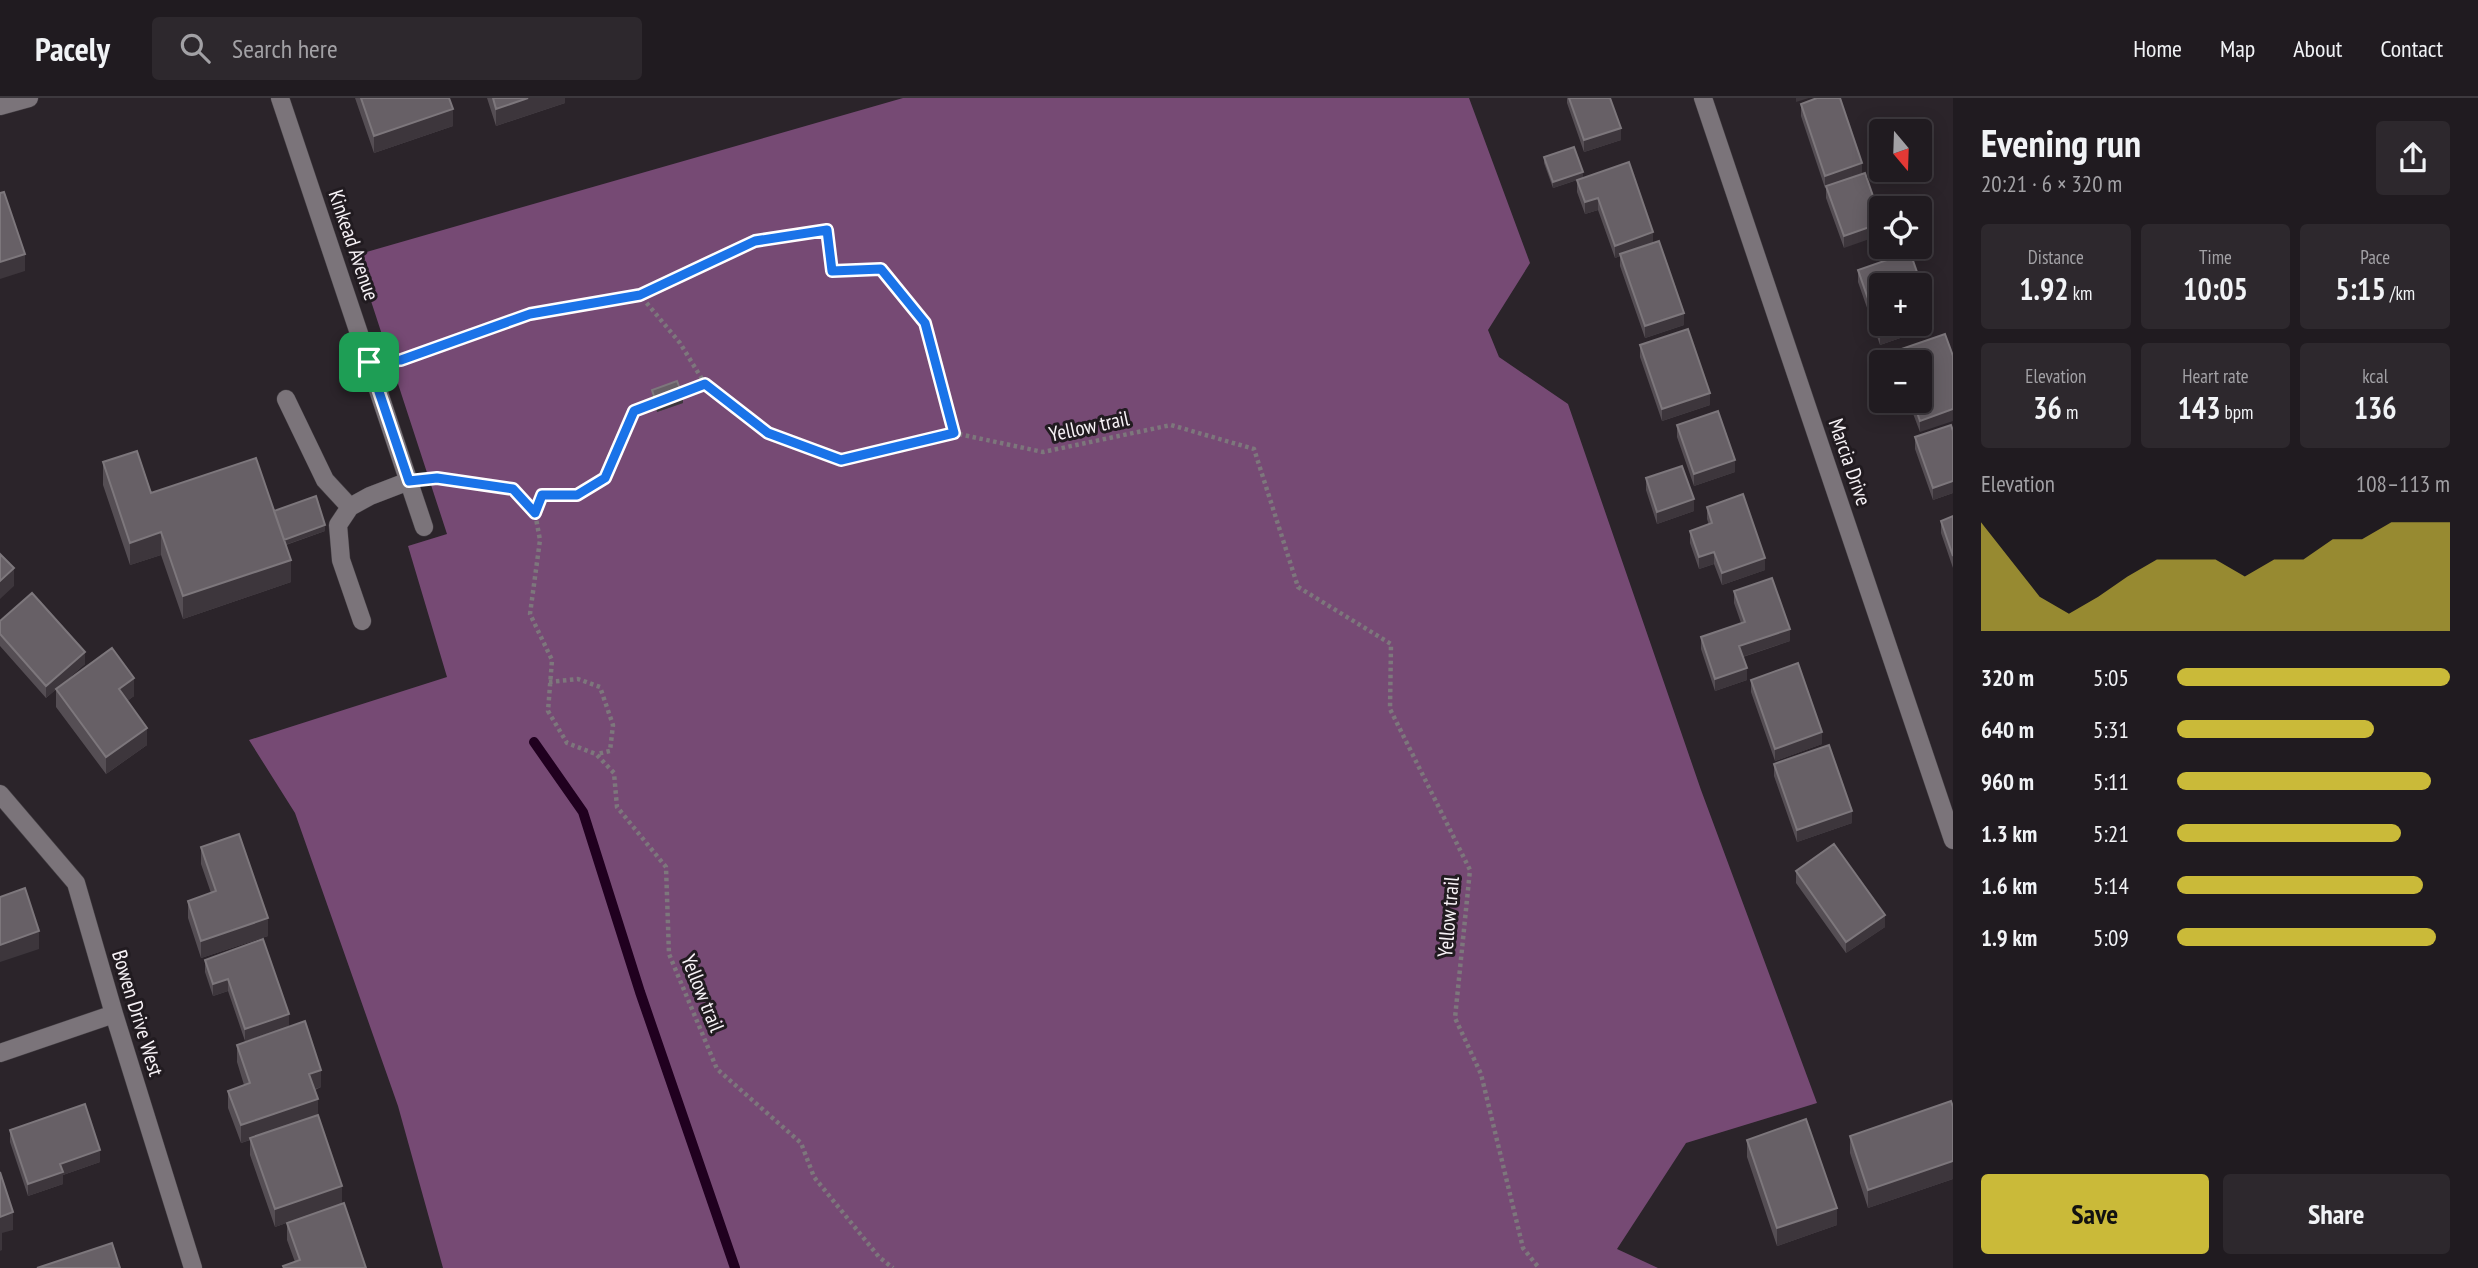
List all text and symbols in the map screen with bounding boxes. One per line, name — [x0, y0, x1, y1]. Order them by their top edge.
search box — [152, 17, 642, 80]
text: Pacely — [35, 27, 110, 70]
icon: search — [176, 29, 214, 67]
text: Search here — [232, 32, 338, 65]
text: Home — [2133, 33, 2182, 64]
text: Map — [2220, 33, 2255, 64]
text: About — [2293, 33, 2342, 64]
text: Contact — [2380, 33, 2443, 64]
text: Evening run — [1981, 118, 2141, 167]
north arrow — [1869, 119, 1932, 182]
map controls — [1869, 119, 1932, 413]
button: share — [2376, 121, 2450, 195]
text: 20:21 · 6 × 320 m — [1981, 169, 2122, 198]
street label: Kinkead Avenue — [322, 186, 386, 304]
button: locate — [1869, 196, 1932, 259]
text: Distance — [2028, 245, 2084, 269]
text: Time — [2199, 245, 2232, 269]
text: Pace — [2360, 245, 2390, 269]
text: 1.92 — [2019, 269, 2069, 308]
text: 10:05 — [2183, 269, 2248, 308]
text: 5:15 — [2335, 269, 2386, 308]
button: + — [1869, 273, 1932, 336]
text: km — [2069, 281, 2092, 305]
text: /km — [2386, 281, 2415, 305]
pin — [339, 332, 399, 392]
icon: arrive — [350, 343, 388, 381]
button: − — [1869, 350, 1932, 413]
text: Elevation — [2025, 364, 2086, 388]
text: Heart rate — [2182, 364, 2249, 388]
text: kcal — [2362, 364, 2388, 388]
text: 36 — [2033, 388, 2062, 427]
text: 143 — [2178, 388, 2221, 427]
text: 136 — [2354, 388, 2397, 427]
text: m — [2062, 400, 2078, 424]
text: bpm — [2221, 400, 2253, 424]
street label: Yellow trail — [1046, 404, 1132, 448]
street label: Marcia Drive — [1822, 415, 1878, 509]
text: Elevation — [1981, 469, 2055, 498]
text: 108–113 m — [2356, 469, 2450, 498]
text: 320 m — [1981, 663, 2034, 692]
text: 5:05 — [2093, 663, 2129, 692]
text: 640 m — [1981, 715, 2034, 744]
text: 5:31 — [2093, 715, 2129, 744]
text: 960 m — [1981, 767, 2034, 796]
text: 5:11 — [2093, 767, 2129, 796]
text: 1.3 km — [1981, 819, 2037, 848]
text: 5:21 — [2093, 819, 2129, 848]
text: 1.6 km — [1981, 871, 2037, 900]
text: 5:14 — [2093, 871, 2129, 900]
street label: Yellow trail — [1431, 875, 1465, 959]
text: 1.9 km — [1981, 923, 2037, 952]
text: 5:09 — [2093, 923, 2129, 952]
street label: Bowen Drive West — [106, 947, 170, 1080]
street label: Yellow trail — [675, 950, 731, 1036]
button: Save — [1981, 1174, 2209, 1254]
button: Share — [2223, 1174, 2450, 1254]

